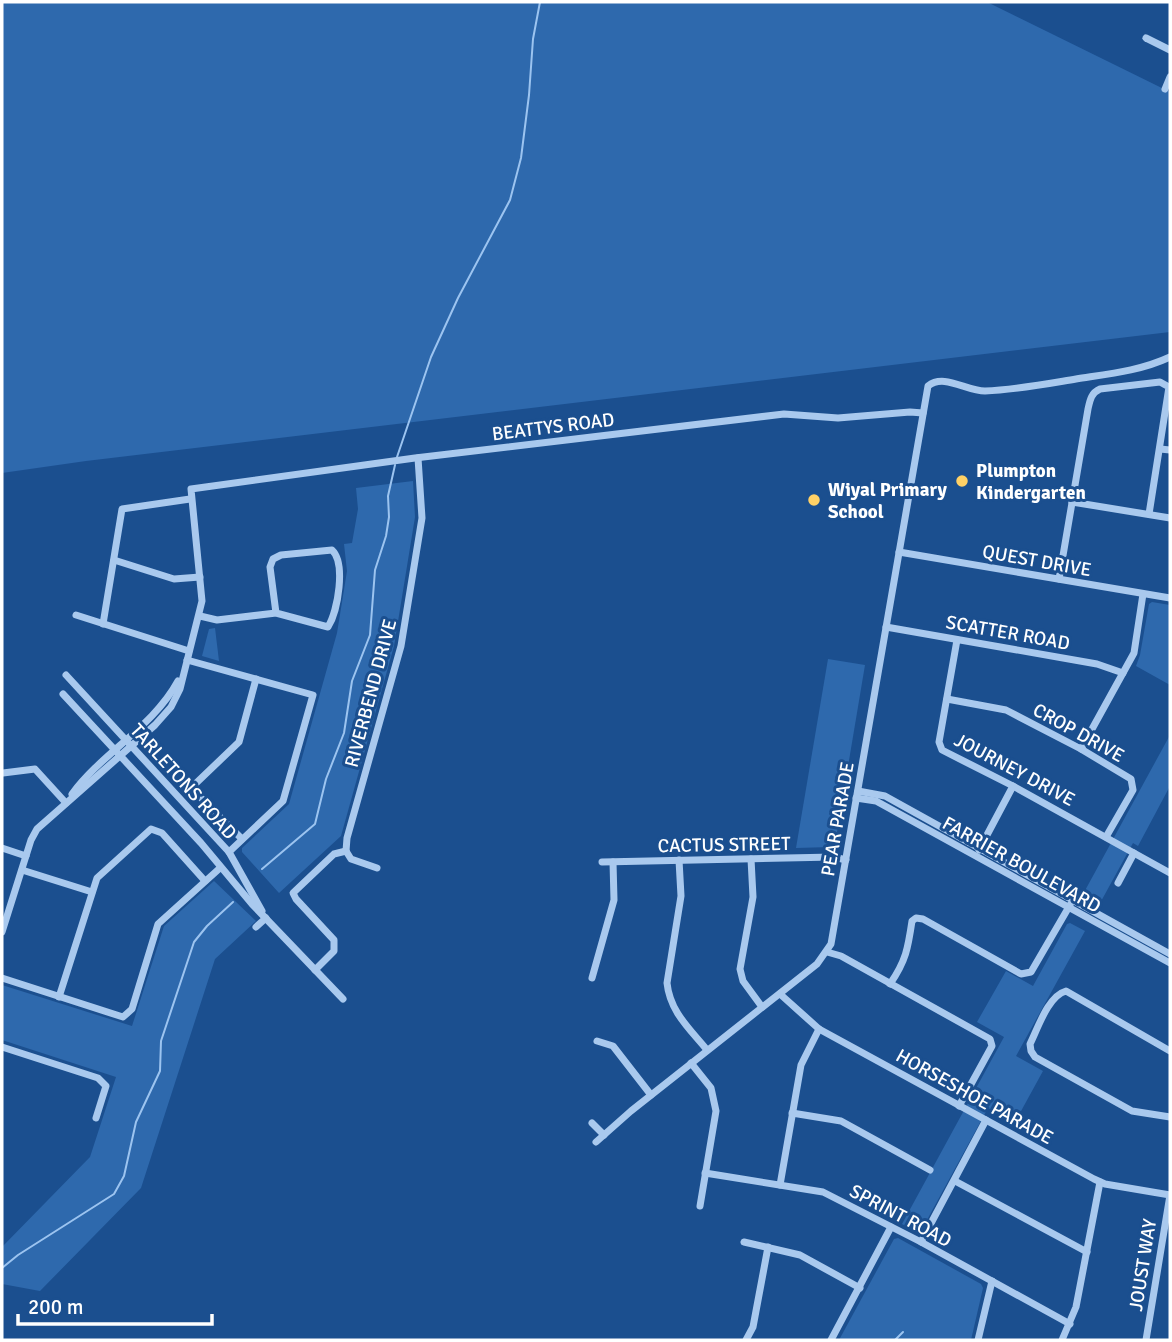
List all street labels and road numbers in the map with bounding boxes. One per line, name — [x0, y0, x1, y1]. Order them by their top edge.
street label: BEATTYS ROAD — [490, 408, 616, 446]
street label: QUEST DRIVE — [980, 540, 1093, 582]
street label: SCATTER ROAD — [944, 610, 1072, 656]
street label: RIVERBEND DRIVE — [340, 616, 402, 770]
street label: CROP DRIVE — [1029, 698, 1129, 768]
street label: TARLETONS ROAD — [125, 719, 242, 845]
street label: JOURNEY DRIVE — [950, 728, 1079, 812]
street label: PEAR PARADE — [816, 760, 860, 878]
street label: FARRIER BOULEVARD — [938, 811, 1105, 918]
street label: CACTUS STREET — [657, 832, 791, 858]
street label: HORSESHOE PARADE — [892, 1044, 1057, 1150]
street label: SPRINT ROAD — [845, 1179, 956, 1253]
street label: JOUST WAY — [1124, 1217, 1162, 1313]

